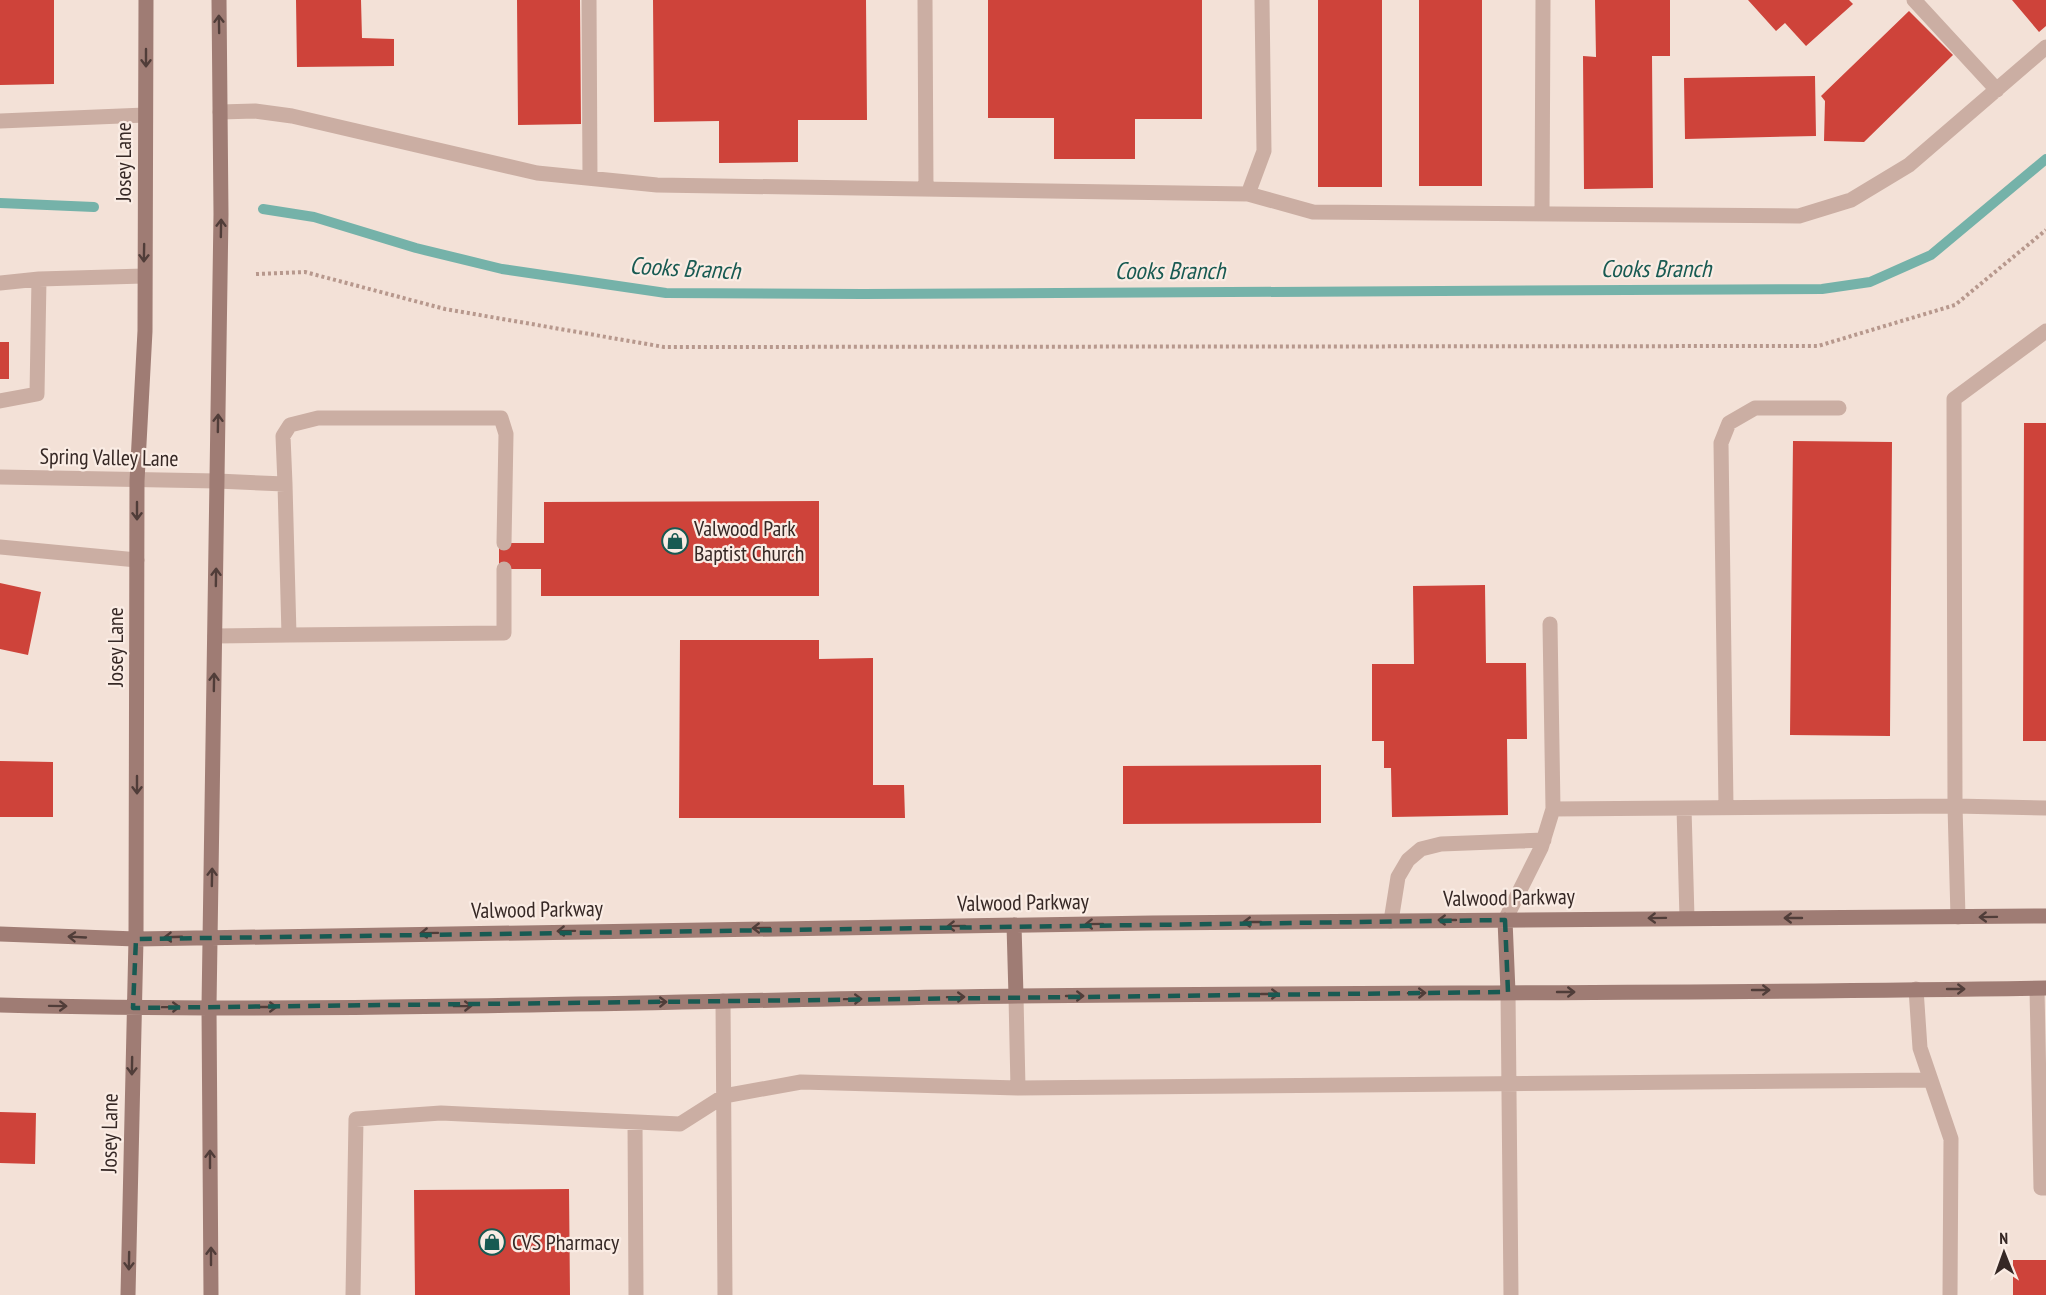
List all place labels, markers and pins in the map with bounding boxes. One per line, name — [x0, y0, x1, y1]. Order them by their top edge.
place label: Valwood Park Baptist Church — [693, 514, 805, 567]
shop icon: Valwood Park Baptist Church — [660, 526, 690, 556]
shop icon: CVS Pharmacy — [477, 1227, 507, 1257]
place label: CVS Pharmacy — [512, 1228, 620, 1256]

